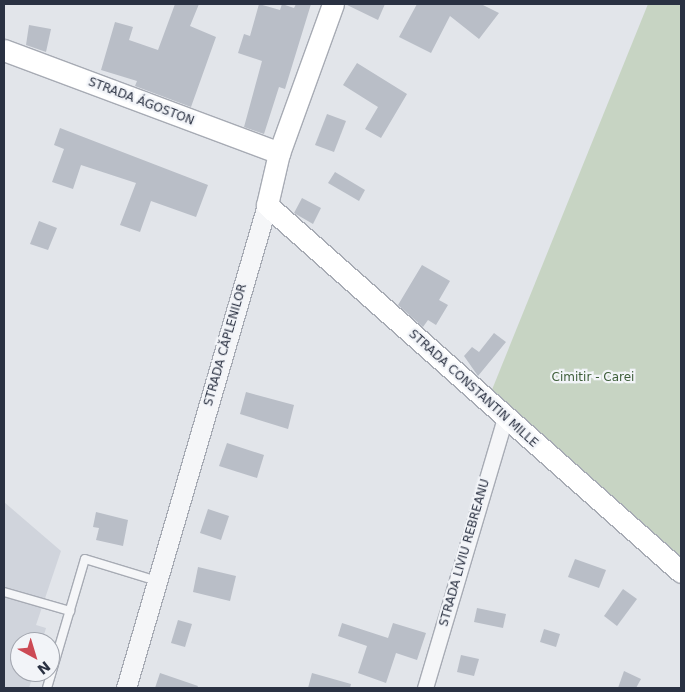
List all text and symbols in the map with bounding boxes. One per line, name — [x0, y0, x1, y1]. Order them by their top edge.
street label: STRADA ÁGOSTON — [86, 75, 196, 129]
street label: STRADA CĂPLENILOR — [202, 282, 250, 408]
street label: STRADA CONSTANTIN MILLE — [406, 327, 540, 451]
park label: Cimitir - Carei — [552, 371, 634, 385]
street label: STRADA LIVIU REBREANU — [437, 478, 493, 628]
north arrow — [10, 632, 60, 682]
text: N — [34, 658, 53, 678]

